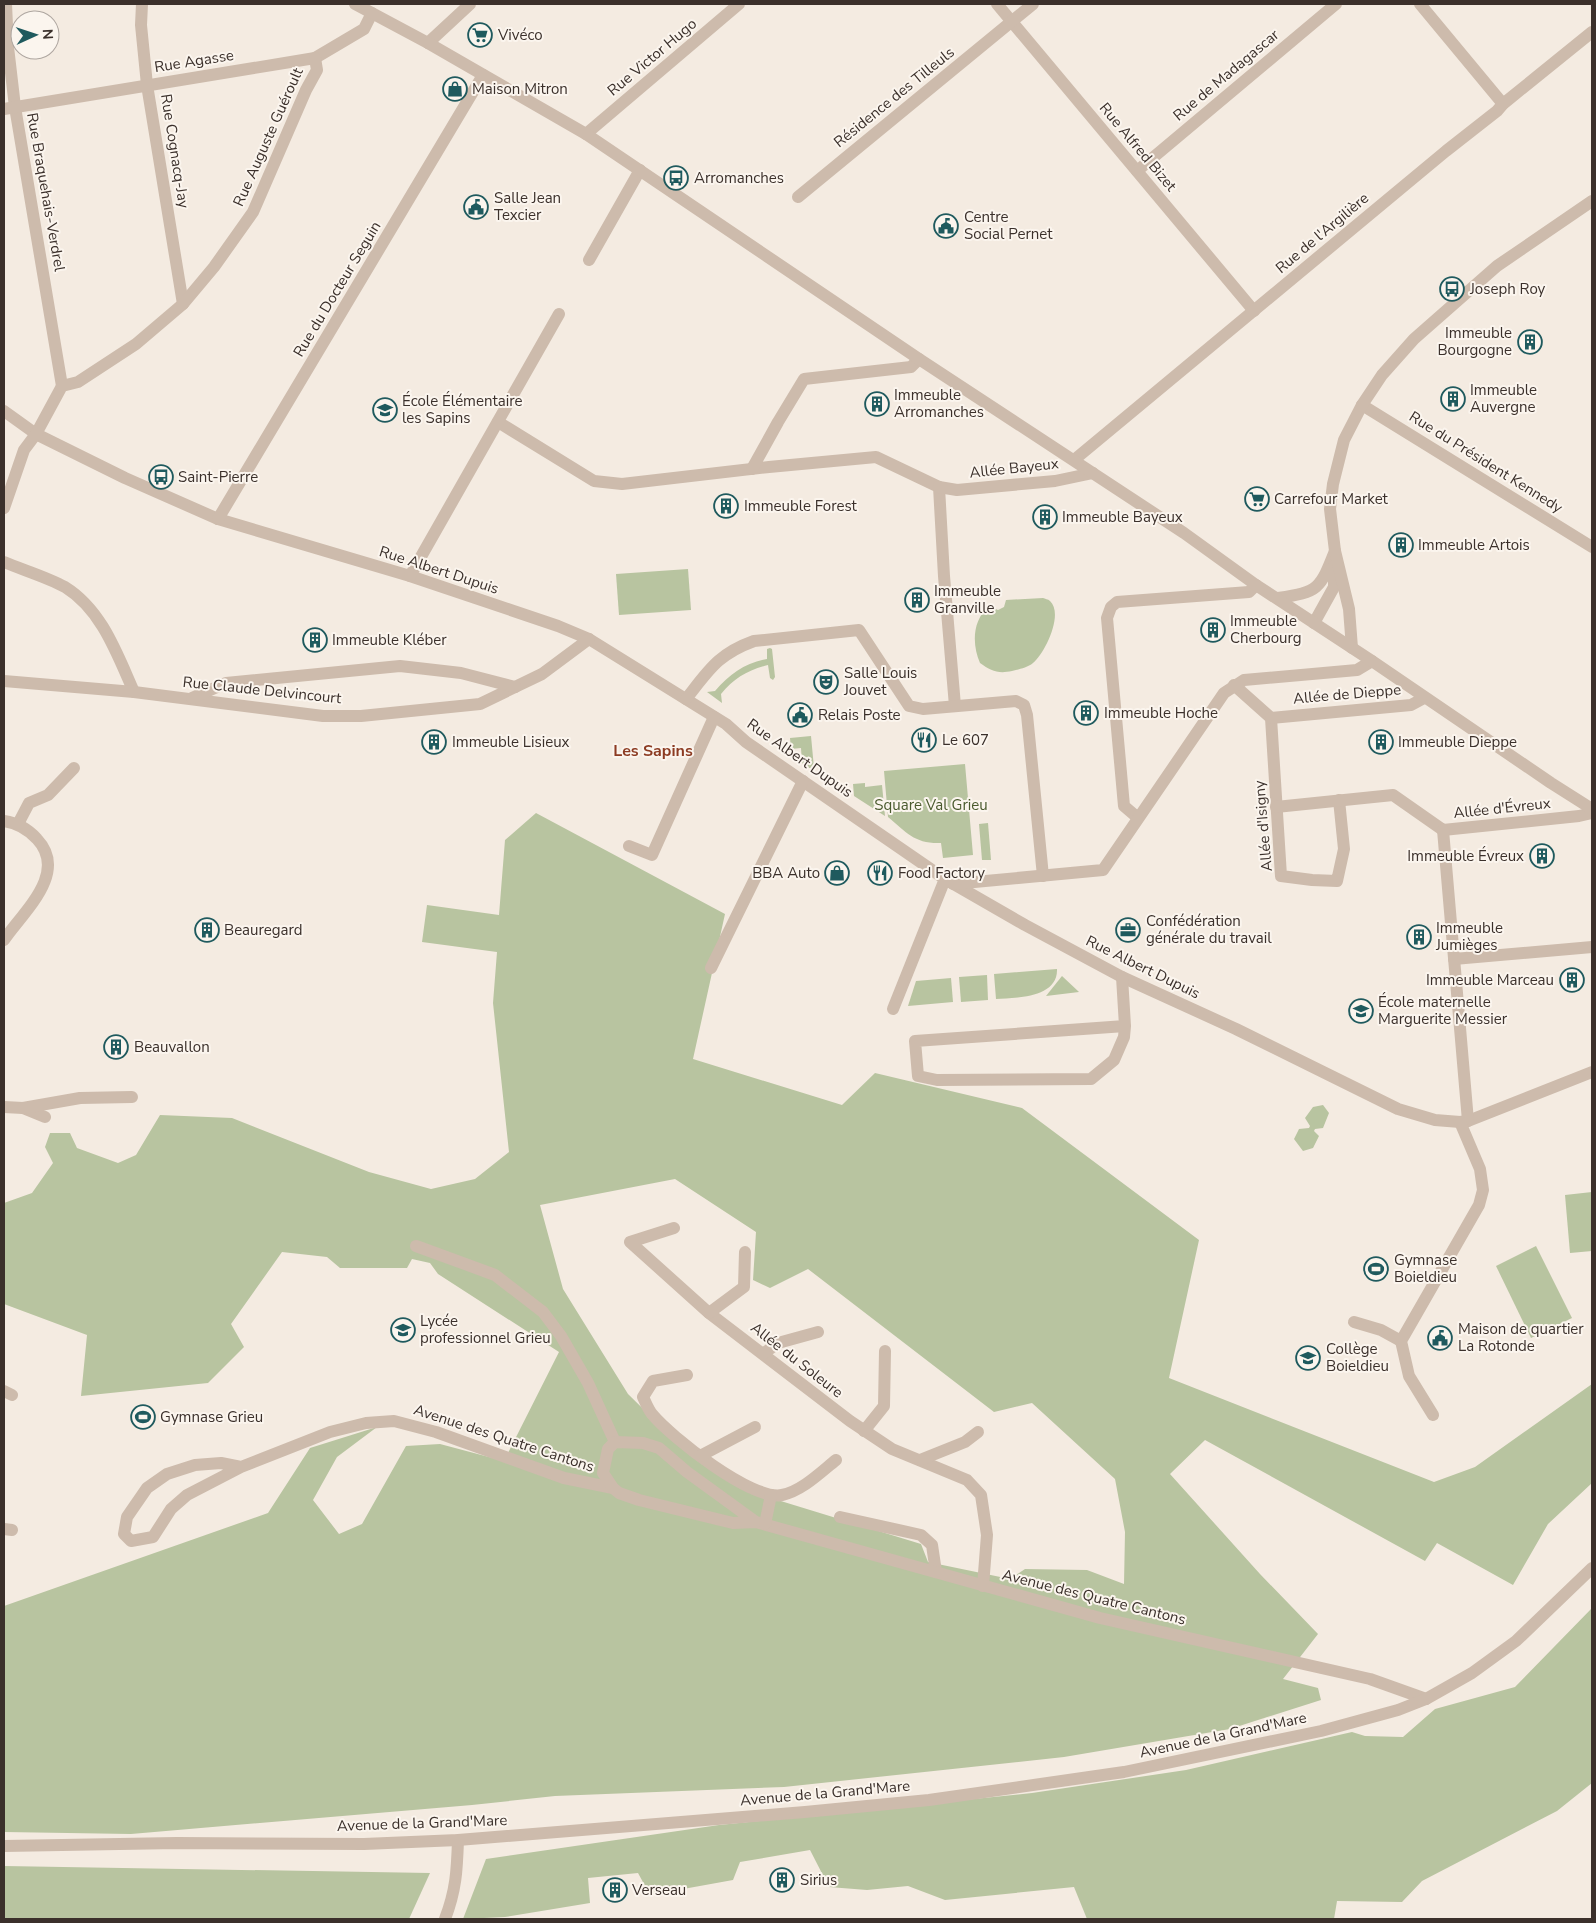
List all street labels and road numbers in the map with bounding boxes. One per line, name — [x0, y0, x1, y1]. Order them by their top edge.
street label: Rue Victor Hugo — [603, 14, 701, 100]
street label: Rue de Madagascar — [1169, 24, 1284, 125]
street label: Résidence des Tilleuls — [830, 42, 958, 152]
street label: Rue Agasse — [153, 45, 235, 77]
street label: Rue Auguste Guéroult — [228, 64, 308, 210]
street label: Rue Cognacq-Jay — [156, 92, 194, 210]
street label: Rue Alfred Bizet — [1095, 98, 1182, 196]
street label: Rue Braquehais-Verdrel — [22, 111, 70, 273]
street label: Rue de l'Argilière — [1271, 188, 1373, 278]
street label: Rue du Docteur Seguin — [289, 217, 385, 361]
street label: Rue du Président Kennedy — [1405, 406, 1567, 518]
street label: Allée Bayeux — [968, 453, 1060, 483]
street label: Rue Albert Dupuis — [377, 541, 501, 599]
street label: Rue Claude Delvincourt — [182, 672, 343, 708]
street label: Allée de Dieppe — [1292, 679, 1402, 709]
street label: Rue Albert Dupuis — [743, 714, 857, 802]
street label: Allée d'Isigny — [1249, 779, 1277, 872]
street label: Allée d'Évreux — [1452, 793, 1552, 823]
street label: Rue Albert Dupuis — [1083, 931, 1203, 1003]
street label: Allée du Soleure — [747, 1318, 847, 1402]
street label: Avenue des Quatre Cantons — [411, 1399, 597, 1477]
street label: Avenue des Quatre Cantons — [1000, 1564, 1188, 1630]
street label: Avenue de la Grand'Mare — [1138, 1707, 1308, 1763]
street label: Avenue de la Grand'Mare — [739, 1776, 911, 1810]
street label: Avenue de la Grand'Mare — [336, 1810, 508, 1836]

